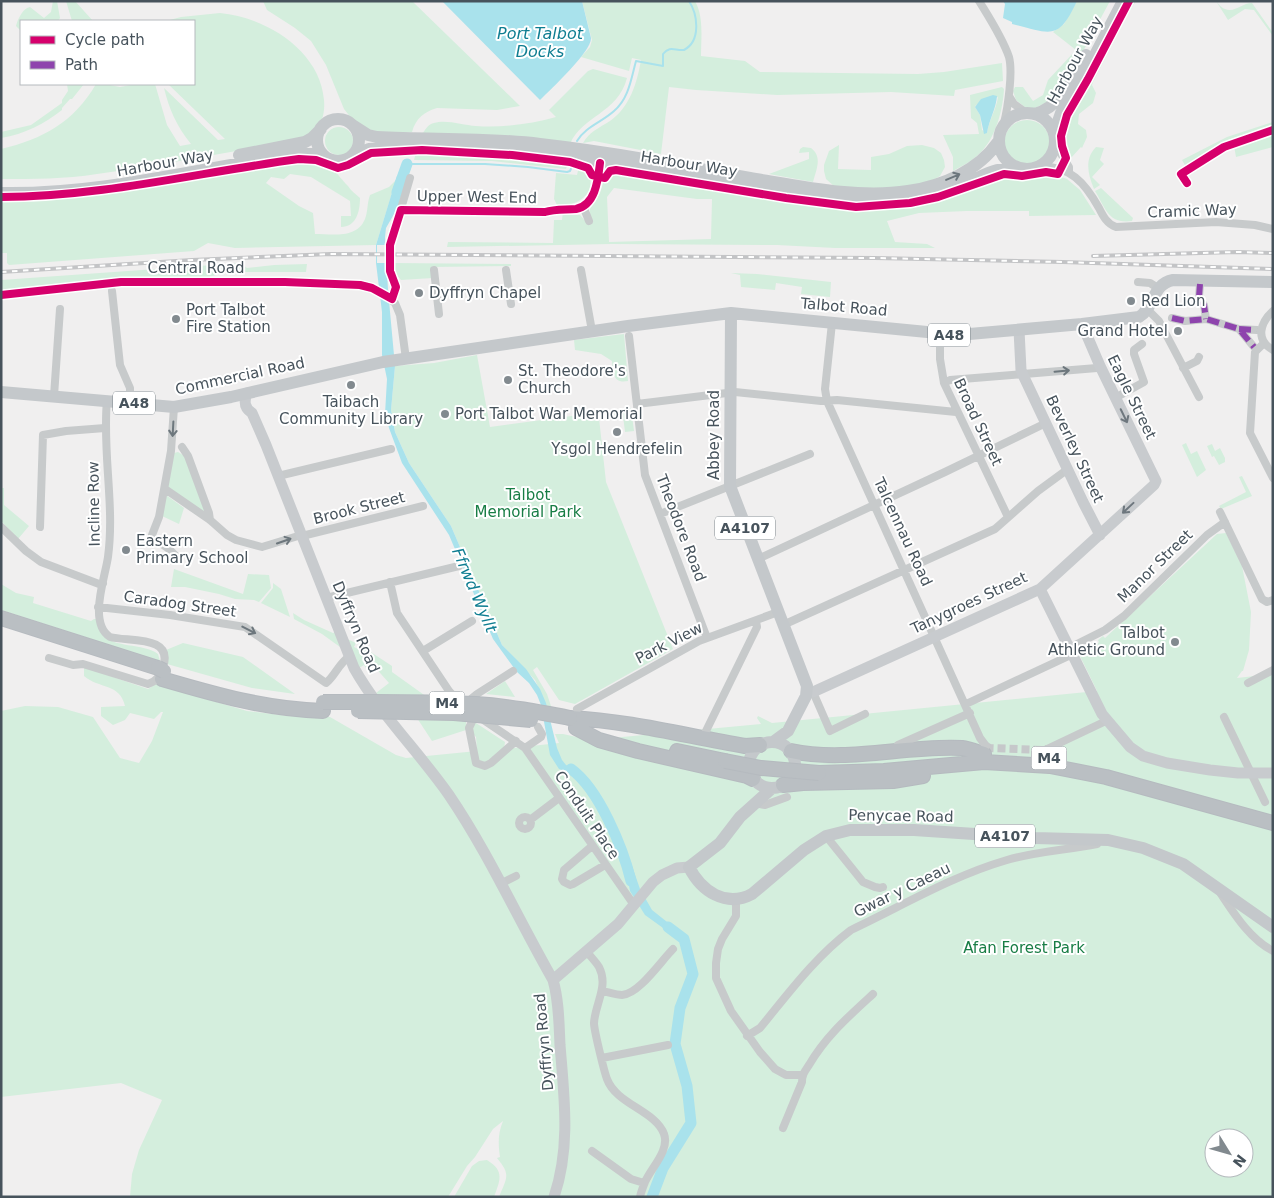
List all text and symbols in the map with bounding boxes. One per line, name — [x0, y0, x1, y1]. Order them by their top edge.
street label: Harbour Way — [1043, 13, 1107, 107]
legend — [20, 20, 195, 85]
water label: Port Talbot Docks — [497, 24, 584, 61]
text: Cycle path — [65, 31, 145, 49]
text: Path — [65, 56, 98, 74]
street label: Harbour Way — [115, 146, 215, 180]
street label: Harbour Way — [639, 147, 739, 181]
one-way arrow — [945, 172, 960, 182]
street label: Upper West End — [417, 187, 537, 207]
street label: Cramic Way — [1147, 200, 1237, 222]
street label: Central Road — [147, 259, 245, 277]
place label: Dyffryn Chapel — [429, 284, 541, 302]
marker: Dyffryn Chapel — [413, 287, 425, 299]
place label: Red Lion — [1141, 292, 1205, 310]
street label: Talbot Road — [799, 294, 888, 320]
marker: Red Lion — [1125, 295, 1137, 307]
place label: Port Talbot Fire Station — [186, 301, 271, 336]
marker: Port Talbot Fire Station — [170, 313, 182, 325]
place label: Grand Hotel — [1077, 322, 1168, 340]
road number: A48 — [928, 324, 970, 346]
marker: Grand Hotel — [1172, 325, 1184, 337]
street label: Eagle Street — [1104, 352, 1160, 442]
street label: Commercial Road — [174, 353, 306, 399]
place label: St. Theodore's Church — [518, 362, 626, 397]
one-way arrow — [1053, 366, 1069, 376]
marker: St. Theodore's Church — [502, 374, 514, 386]
street label: Broad Street — [950, 375, 1006, 469]
marker: Taibach Community Library — [345, 379, 357, 391]
street label: Abbey Road — [705, 390, 723, 480]
road number: A48 — [113, 392, 155, 414]
street label: Beverley Street — [1042, 392, 1108, 506]
place label: Taibach Community Library — [279, 393, 423, 428]
place label: Port Talbot War Memorial — [455, 405, 643, 423]
marker: Port Talbot War Memorial — [439, 408, 451, 420]
one-way arrow — [1119, 409, 1129, 424]
one-way arrow — [168, 421, 177, 437]
marker: Ysgol Hendrefelin — [611, 426, 623, 438]
place label: Ysgol Hendrefelin — [550, 440, 683, 458]
street label: Incline Row — [84, 461, 104, 547]
street label: Theodore Road — [652, 471, 710, 584]
street label: Talcennau Road — [870, 474, 936, 589]
park label: Talbot Memorial Park — [475, 486, 582, 521]
street label: Brook Street — [311, 488, 407, 528]
one-way arrow — [1122, 502, 1135, 514]
road number: A4107 — [715, 516, 775, 540]
street label: Manor Street — [1114, 526, 1196, 606]
place label: Eastern Primary School — [136, 532, 249, 567]
one-way arrow — [275, 535, 291, 545]
marker: Eastern Primary School — [120, 544, 132, 556]
water label: Ffrwd Wyllt — [448, 545, 501, 636]
street label: Tanygroes Street — [907, 568, 1030, 638]
street label: Dyffryn Road — [329, 579, 383, 675]
street label: Caradog Street — [123, 587, 238, 621]
street label: Park View — [632, 618, 706, 668]
place label: Talbot Athletic Ground — [1048, 624, 1165, 659]
one-way arrow — [242, 625, 257, 635]
marker: Talbot Athletic Ground — [1169, 636, 1181, 648]
road number: M4 — [430, 691, 464, 714]
road number: M4 — [1032, 746, 1066, 770]
street label: Conduit Place — [551, 767, 623, 863]
street label: Penycae Road — [848, 806, 954, 826]
road number: A4107 — [975, 824, 1035, 848]
street label: Gwar y Caeau — [851, 859, 953, 921]
park label: Afan Forest Park — [963, 939, 1085, 957]
street label: Dyffryn Road — [531, 993, 557, 1091]
north arrow — [1204, 1128, 1254, 1178]
text: N — [1229, 1151, 1249, 1170]

